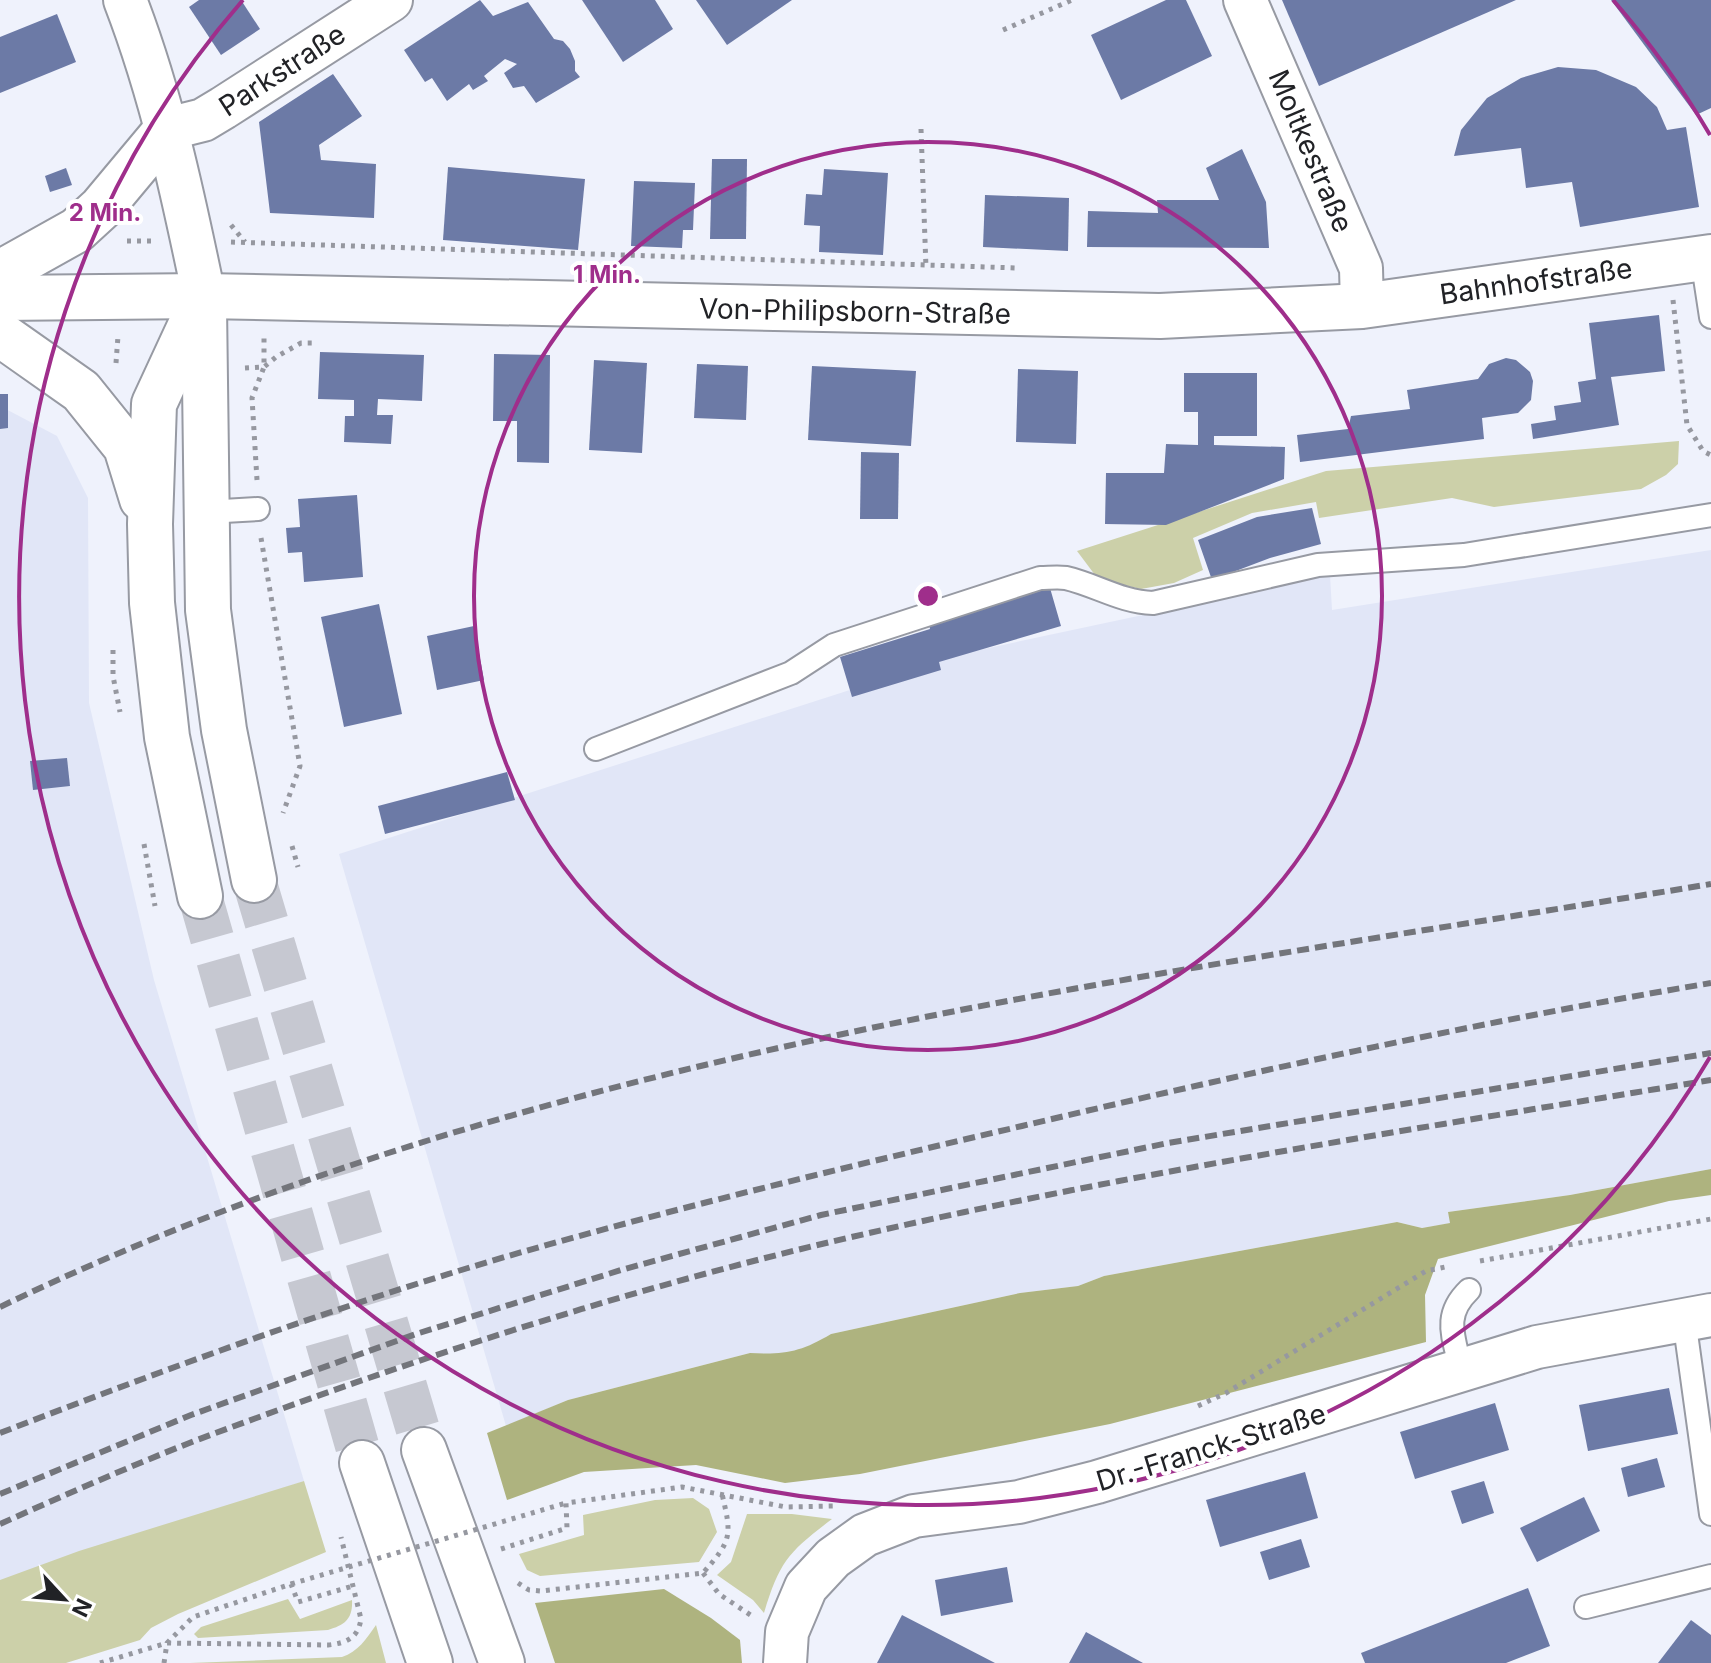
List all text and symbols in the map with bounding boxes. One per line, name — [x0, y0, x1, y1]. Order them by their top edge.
street label: Parkstraße — [212, 17, 352, 123]
street label: Moltkestraße — [1261, 65, 1361, 237]
text: 2 Min. — [69, 198, 141, 227]
street label: Bahnhofstraße — [1438, 251, 1634, 311]
text: 1 Min. — [573, 260, 641, 289]
street label: Von-Philipsborn-Straße — [699, 291, 1011, 331]
centre of rings — [914, 582, 942, 610]
street label: Dr.-Franck-Straße — [1092, 1396, 1330, 1498]
north arrow — [24, 1559, 104, 1639]
text: N — [67, 1595, 97, 1621]

